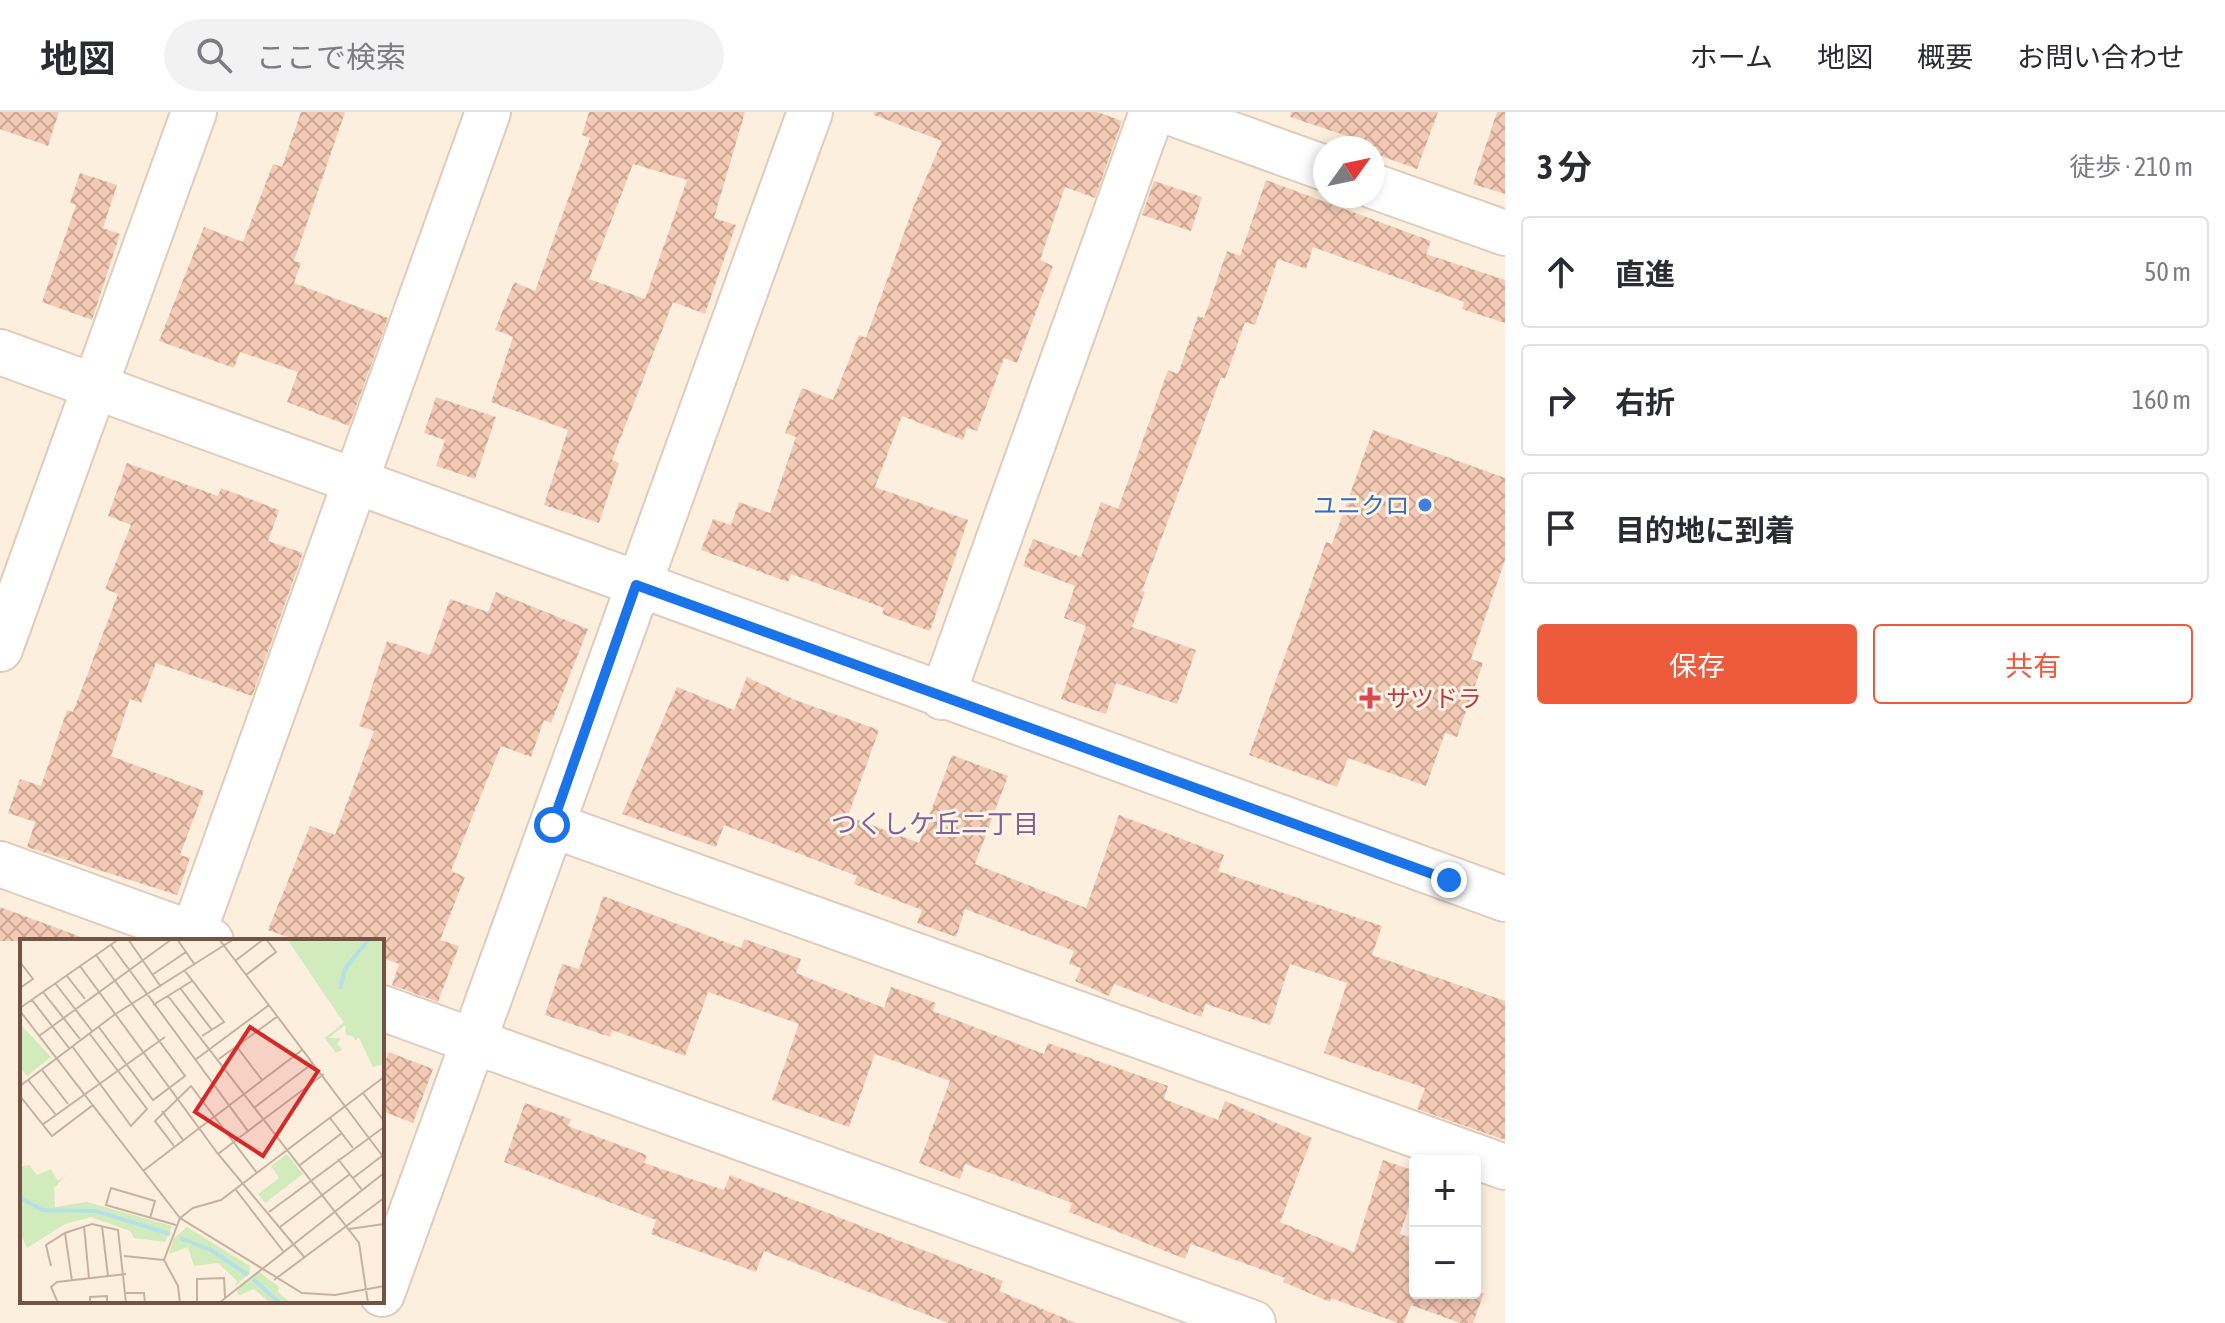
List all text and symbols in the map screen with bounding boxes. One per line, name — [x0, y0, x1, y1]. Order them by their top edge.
search box — [164, 19, 724, 91]
icon: search — [192, 33, 236, 77]
text: 地図 — [40, 37, 116, 80]
text: ここで検索 — [256, 40, 406, 74]
text: ホーム — [1690, 41, 1773, 73]
text: 地図 — [1817, 41, 1873, 73]
text: 概要 — [1917, 41, 1973, 73]
text: お問い合わせ — [2017, 41, 2185, 73]
north arrow — [1313, 136, 1385, 208]
text: 3 分 — [1537, 147, 1592, 186]
text: 徒歩 · 210 m — [2069, 152, 2193, 182]
icon: ahead — [1539, 250, 1583, 294]
text: 直進 — [1615, 257, 1675, 291]
text: 50 m — [2144, 257, 2191, 287]
icon: right — [1539, 378, 1583, 422]
text: 右折 — [1615, 385, 1675, 419]
text: 160 m — [2132, 385, 2191, 415]
place label: ユニクロ — [1313, 492, 1409, 519]
marker: ユニクロ — [1416, 496, 1434, 514]
icon: arrive — [1539, 506, 1583, 550]
text: 目的地に到着 — [1615, 513, 1795, 547]
button: 保存 — [1537, 624, 1857, 704]
button: 共有 — [1873, 624, 2193, 704]
place label: サツドラ — [1386, 685, 1482, 712]
marker: サツドラ — [1361, 689, 1379, 707]
route start — [534, 807, 570, 843]
district label: つくしケ丘二丁目 — [831, 809, 1039, 839]
route end — [1431, 862, 1467, 898]
inset map — [20, 939, 384, 1303]
map controls — [1409, 1155, 1481, 1299]
button: + — [1409, 1155, 1481, 1227]
button: − — [1409, 1227, 1481, 1299]

